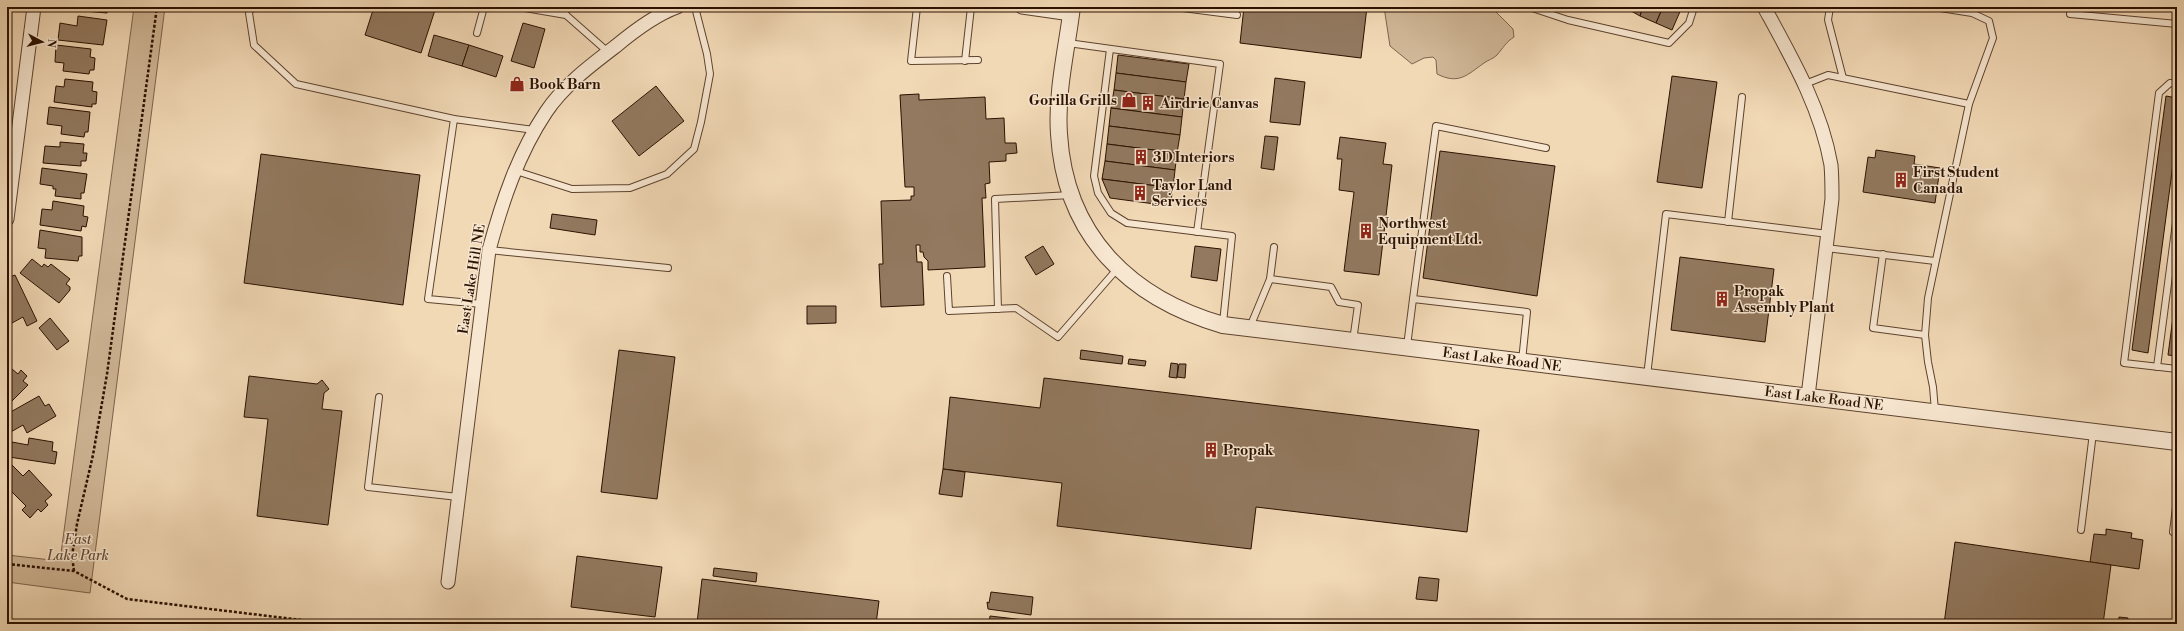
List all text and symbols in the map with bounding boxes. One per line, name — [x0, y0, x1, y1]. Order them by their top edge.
north arrow — [22, 22, 62, 62]
text: N — [43, 38, 58, 49]
shop icon: Book Barn — [508, 75, 526, 93]
place label: Book Barn — [529, 76, 601, 94]
shop icon: Gorilla Grills — [1120, 91, 1138, 109]
place label: Gorilla Grills — [1029, 92, 1117, 110]
building icon: Airdrie Canvas — [1139, 94, 1157, 112]
place label: Airdrie Canvas — [1159, 95, 1259, 113]
building icon: 3D Interiors — [1132, 148, 1150, 166]
place label: 3D Interiors — [1153, 149, 1234, 167]
place label: First Student Canada — [1913, 164, 2000, 198]
building icon: First Student Canada — [1892, 171, 1910, 189]
place label: Taylor Land Services — [1152, 177, 1233, 211]
building icon: Taylor Land Services — [1131, 184, 1149, 202]
place label: Northwest Equipment Ltd. — [1378, 215, 1482, 249]
building icon: Northwest Equipment Ltd. — [1357, 222, 1375, 240]
street label: East Lake Hill NE — [454, 223, 490, 336]
place label: Propak Assembly Plant — [1733, 283, 1836, 317]
building icon: Propak Assembly Plant — [1713, 290, 1731, 308]
street label: East Lake Road NE — [1441, 344, 1562, 376]
street label: East Lake Road NE — [1763, 383, 1884, 415]
building icon: Propak — [1202, 441, 1220, 459]
place label: Propak — [1223, 442, 1274, 460]
park label: East Lake Park — [46, 531, 109, 565]

